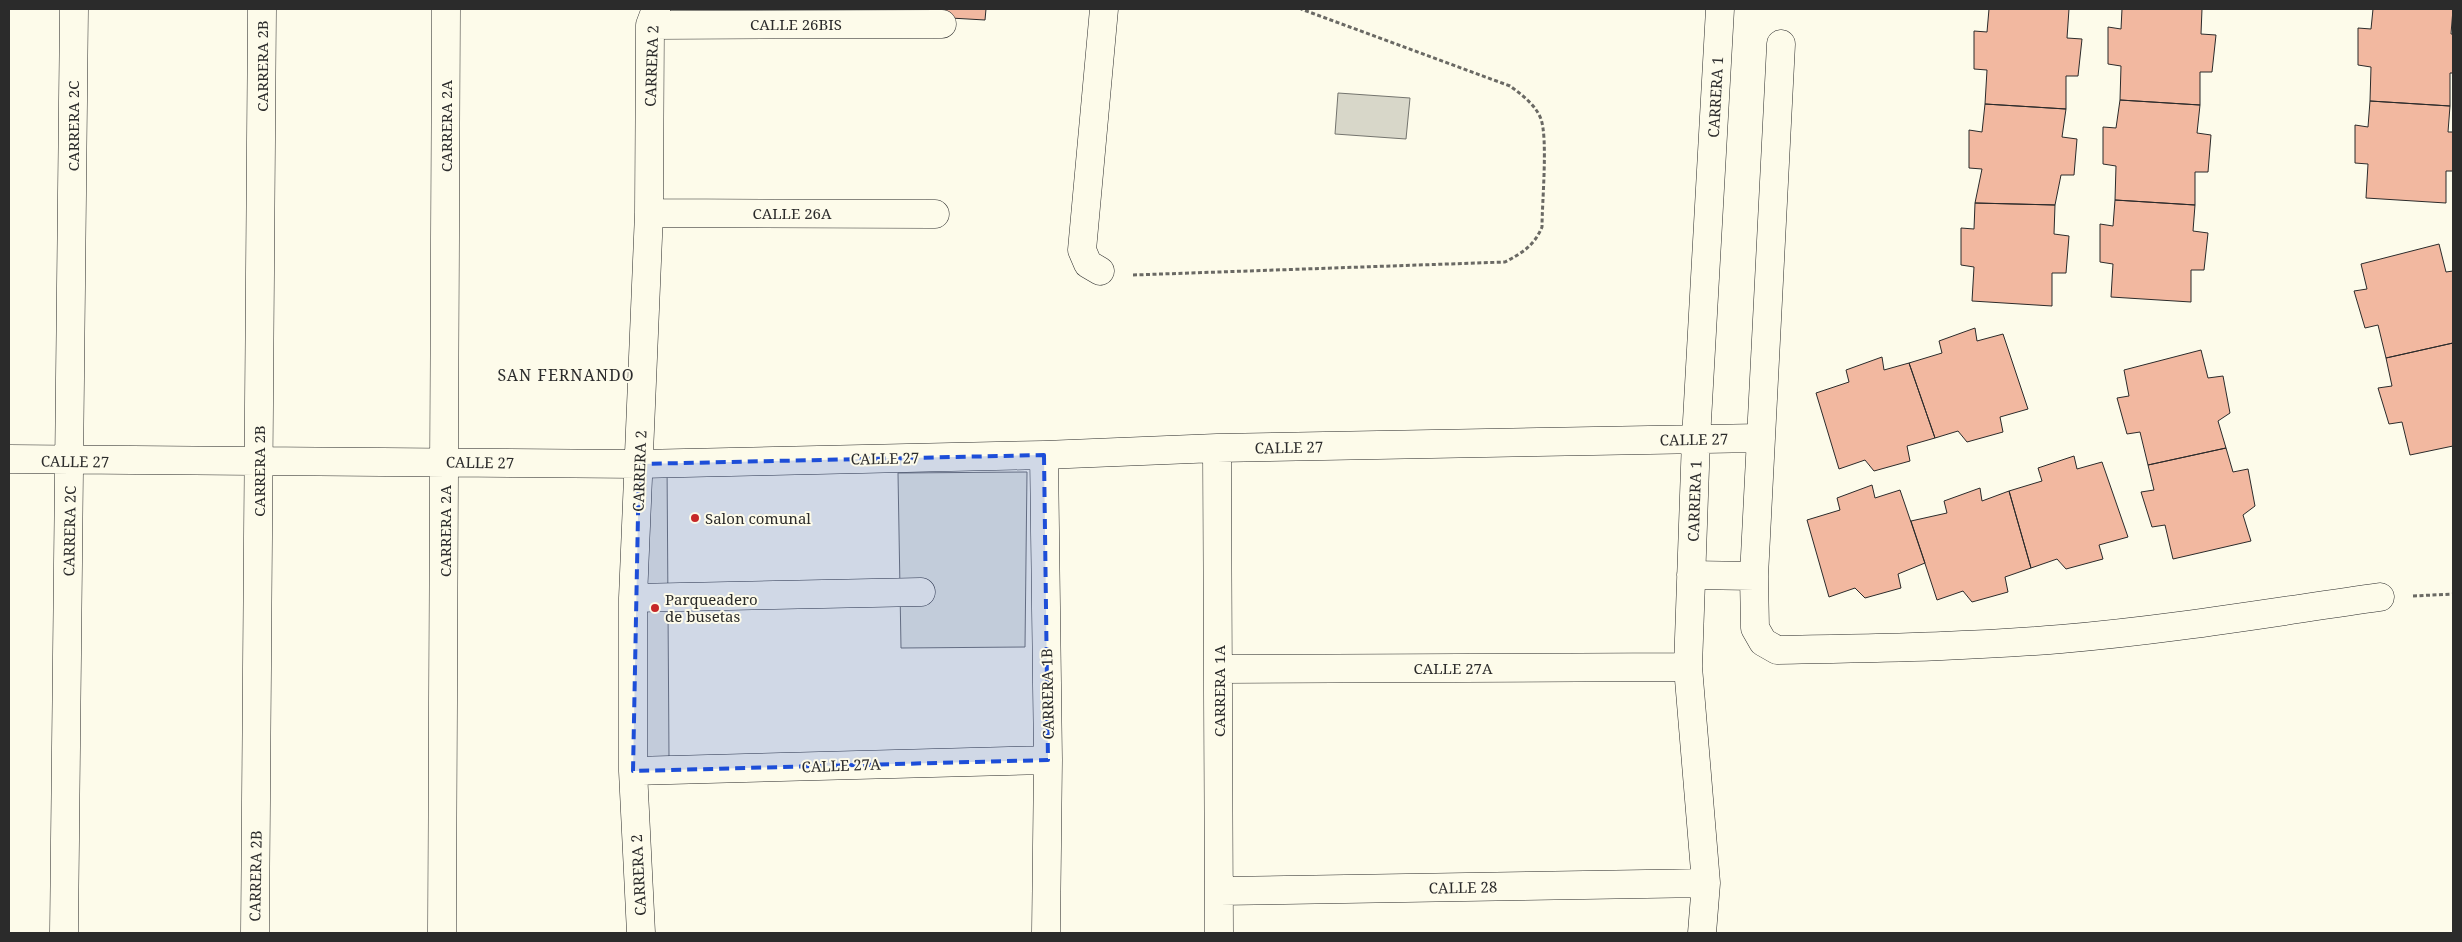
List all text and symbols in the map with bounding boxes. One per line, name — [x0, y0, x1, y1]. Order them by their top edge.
street label: CALLE 26BIS — [750, 14, 842, 34]
street label: CARRERA 2B — [252, 20, 272, 112]
street label: CARRERA 2 — [640, 25, 662, 107]
street label: CARRERA 1 — [1703, 56, 1727, 138]
street label: CARRERA 2A — [436, 80, 456, 172]
street label: CARRERA 2C — [63, 81, 83, 171]
street label: CALLE 26A — [752, 203, 832, 223]
district label: SAN FERNANDO — [497, 364, 635, 386]
street label: CARRERA 2B — [249, 425, 269, 517]
street label: CALLE 27 — [1660, 428, 1728, 450]
street label: CARRERA 2 — [628, 430, 650, 512]
street label: CALLE 27 — [1255, 436, 1323, 458]
street label: CALLE 27 — [851, 447, 919, 469]
street label: CALLE 27 — [41, 450, 109, 472]
street label: CALLE 27 — [446, 451, 514, 473]
street label: CARRERA 1 — [1683, 460, 1705, 542]
street label: CARRERA 2C — [58, 485, 80, 577]
street label: CARRERA 2A — [435, 485, 455, 577]
place label: Salon comunal — [705, 508, 811, 528]
marker: Salon comunal — [689, 512, 701, 524]
place label: Parqueadero de busetas — [665, 589, 758, 626]
marker: Parqueadero de busetas — [649, 602, 661, 614]
street label: CARRERA 1A — [1209, 645, 1229, 737]
street label: CARRERA 1B — [1036, 648, 1058, 740]
street label: CALLE 27A — [1413, 658, 1493, 678]
street label: CALLE 27A — [801, 754, 881, 776]
street label: CARRERA 2B — [244, 830, 266, 922]
street label: CARRERA 2 — [626, 834, 650, 916]
street label: CALLE 28 — [1429, 876, 1497, 898]

